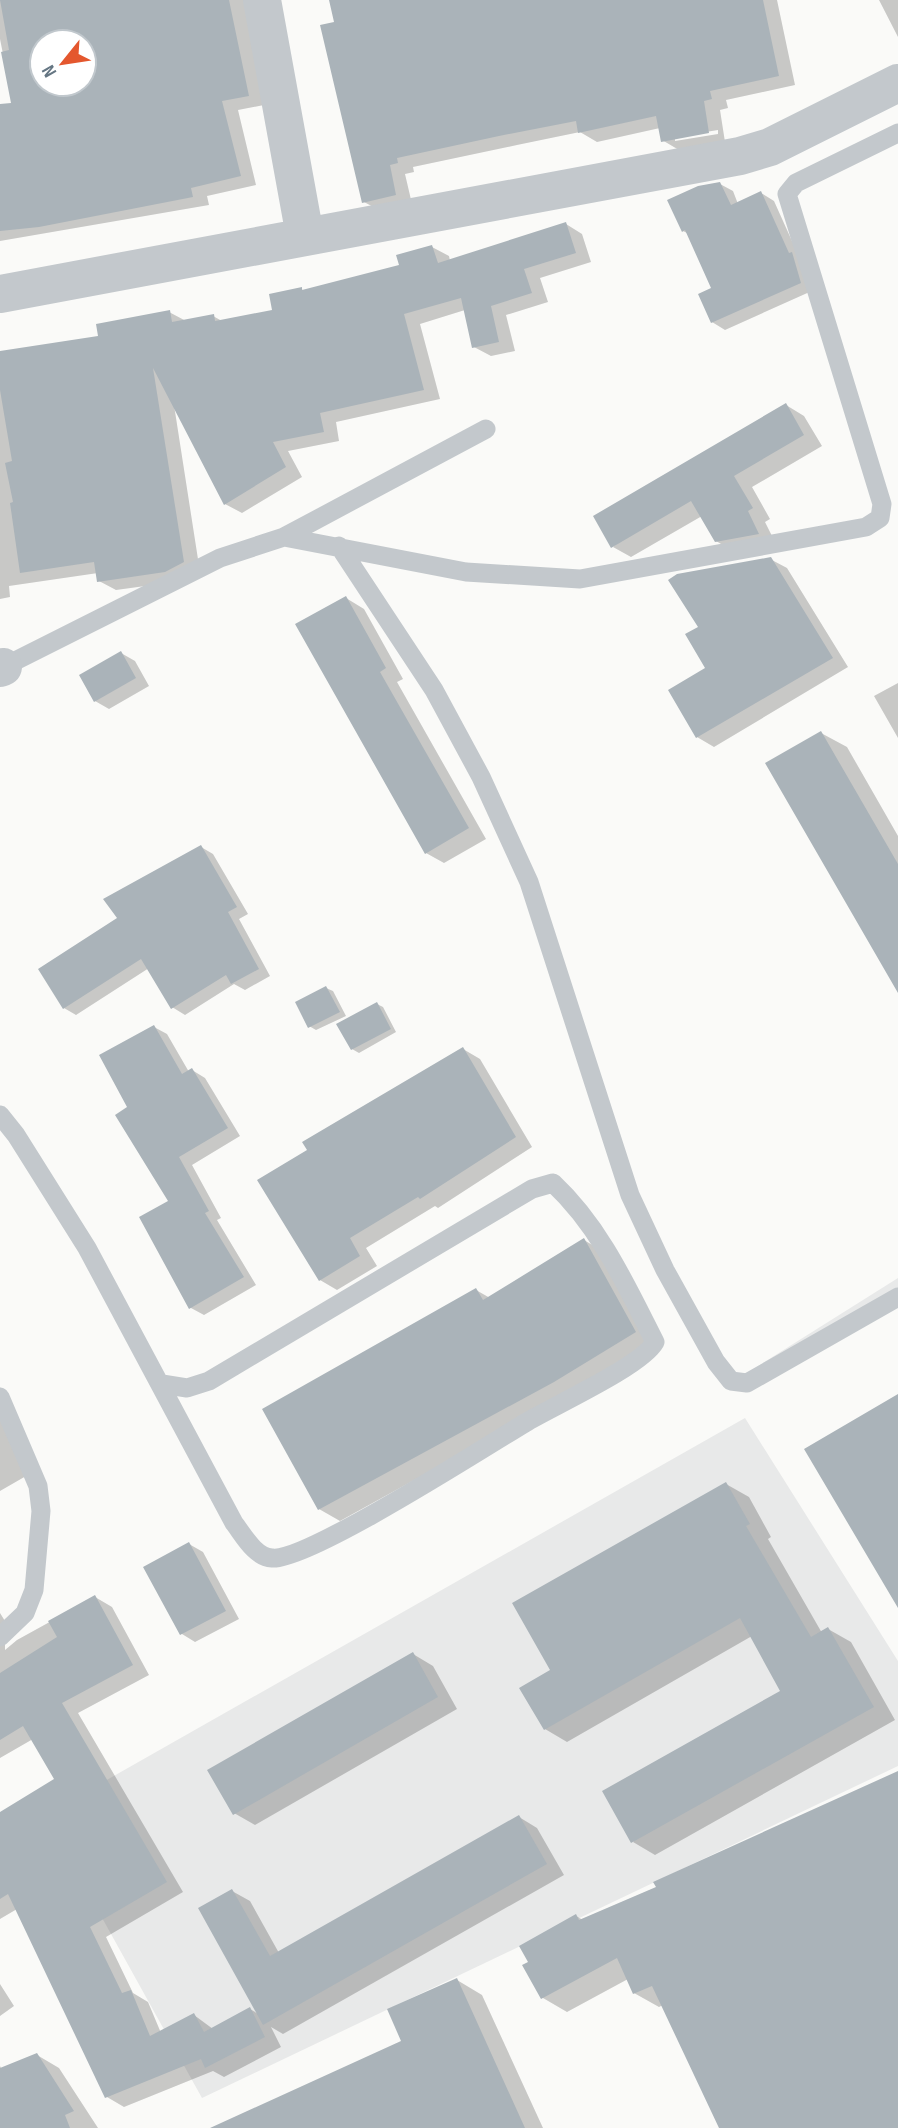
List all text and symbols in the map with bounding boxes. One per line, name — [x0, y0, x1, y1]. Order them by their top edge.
north arrow — [28, 28, 98, 98]
text: N — [37, 61, 62, 81]

